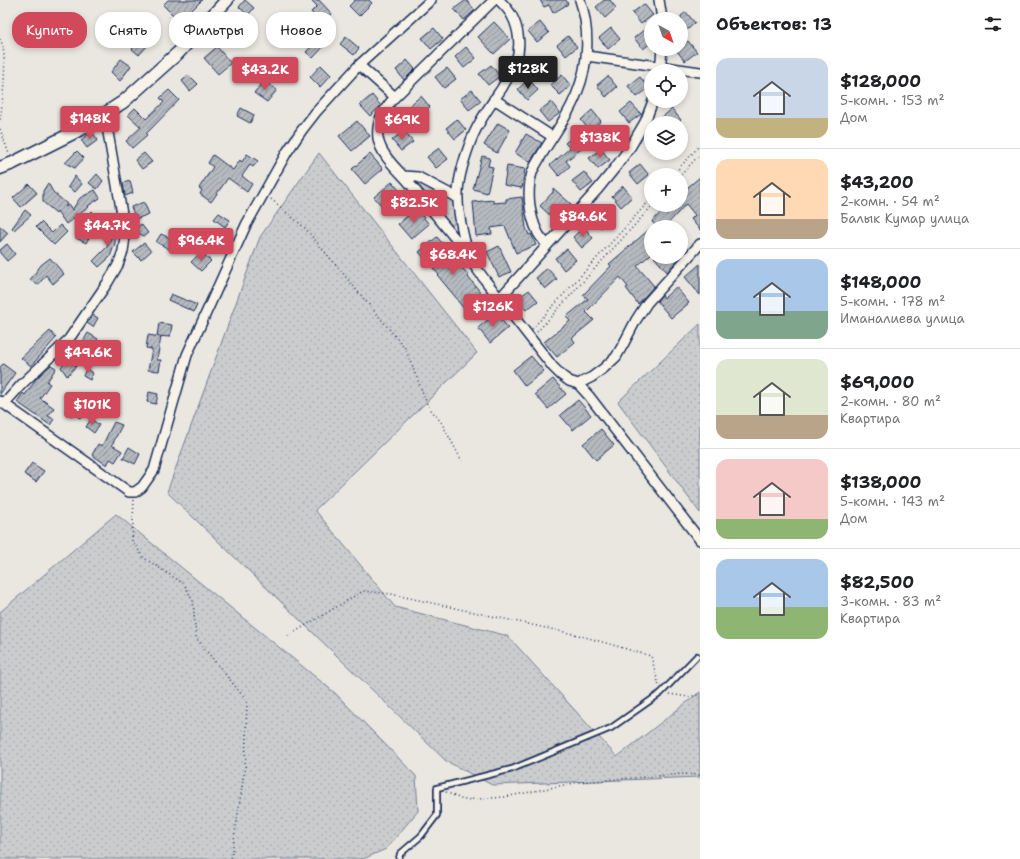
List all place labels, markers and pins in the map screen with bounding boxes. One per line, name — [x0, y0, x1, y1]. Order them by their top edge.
pin: $128K — [500, 56, 556, 90]
pin: $43.2K — [232, 57, 298, 91]
pin: $148K — [62, 106, 118, 140]
pin: $69K — [378, 107, 426, 141]
pin: $138K — [572, 125, 628, 159]
pin: $82.5K — [381, 190, 447, 224]
pin: $84.6K — [550, 204, 616, 238]
pin: $44.7K — [74, 213, 140, 247]
pin: $96.4K — [168, 228, 234, 262]
pin: $68.4K — [420, 242, 486, 276]
pin: $126K — [465, 294, 521, 328]
pin: $49.6K — [55, 340, 121, 374]
pin: $101K — [64, 392, 120, 426]

